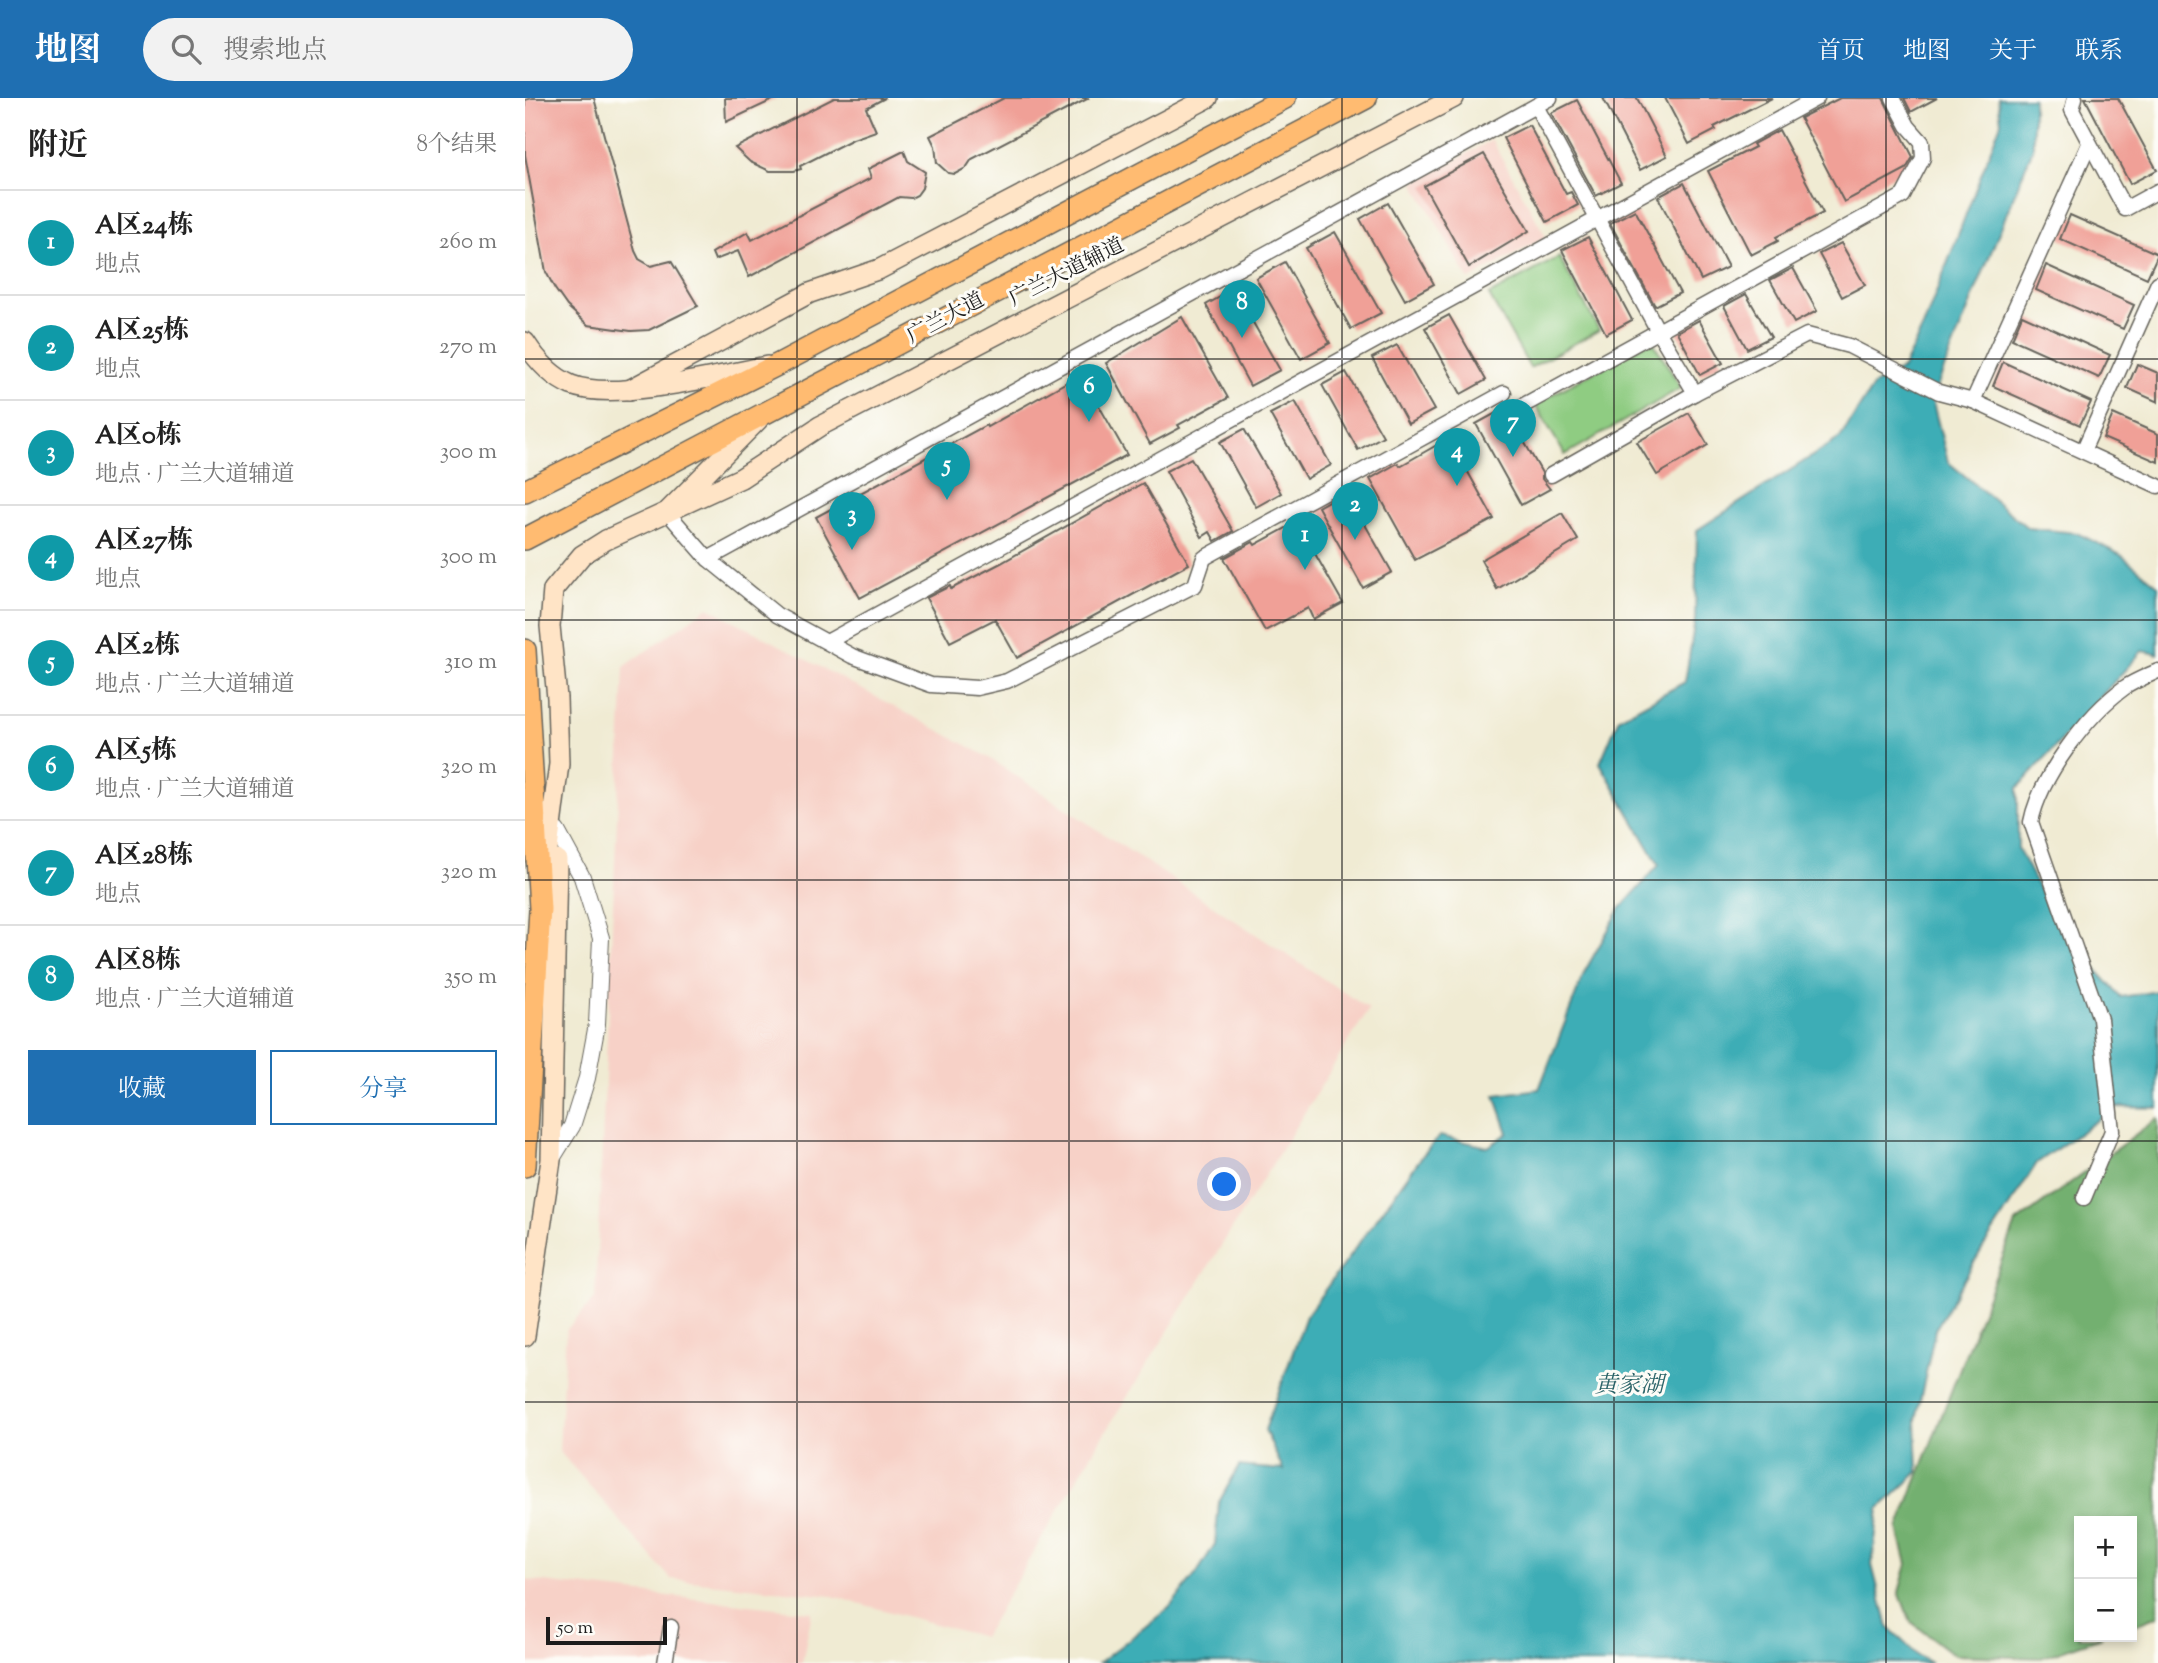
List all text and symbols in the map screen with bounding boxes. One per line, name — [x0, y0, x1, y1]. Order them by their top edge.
search box — [143, 18, 633, 81]
text: 地图 — [35, 28, 101, 76]
icon: search — [167, 30, 205, 68]
text: 搜索地点 — [223, 33, 327, 70]
text: 首页 — [1817, 35, 1865, 69]
text: 地图 — [1903, 35, 1951, 69]
text: 关于 — [1989, 35, 2037, 69]
text: 联系 — [2075, 35, 2123, 69]
text: 附近 — [28, 125, 88, 168]
text: 8个结果 — [417, 129, 497, 162]
text: A区24栋 — [95, 208, 193, 245]
text: 1 — [47, 226, 55, 259]
text: 260 m — [439, 226, 497, 259]
street label: 广兰大道辅道 — [1004, 231, 1130, 315]
text: 地点 — [95, 249, 141, 282]
pin: 8 — [1219, 280, 1265, 338]
street label: 广兰大道 — [902, 286, 990, 352]
text: A区25栋 — [95, 313, 189, 350]
text: 2 — [46, 331, 56, 364]
text: 270 m — [439, 331, 497, 364]
text: 地点 — [95, 354, 141, 387]
pin: 6 — [1066, 364, 1112, 422]
pin: 7 — [1490, 399, 1536, 457]
text: A区0栋 — [95, 418, 182, 455]
pin: 4 — [1434, 428, 1480, 486]
text: 3 — [46, 436, 56, 469]
text: 300 m — [440, 436, 497, 469]
pin: 5 — [924, 442, 970, 500]
text: 地点 · 广兰大道辅道 — [95, 459, 295, 492]
pin: 2 — [1332, 482, 1378, 540]
pin: 3 — [829, 492, 875, 550]
pin: 1 — [1282, 512, 1328, 570]
text: A区27栋 — [95, 523, 193, 560]
text: 4 — [45, 541, 57, 574]
text: 300 m — [440, 541, 497, 574]
text: 地点 — [95, 564, 141, 597]
text: A区2栋 — [95, 628, 180, 665]
text: 5 — [47, 646, 55, 679]
text: 310 m — [444, 646, 497, 679]
text: 地点 · 广兰大道辅道 — [95, 669, 295, 702]
text: A区5栋 — [95, 733, 177, 770]
text: 6 — [45, 751, 57, 784]
text: 320 m — [441, 751, 497, 784]
text: 地点 · 广兰大道辅道 — [95, 774, 295, 807]
text: A区28栋 — [95, 838, 193, 875]
text: 7 — [45, 856, 57, 889]
text: 320 m — [441, 856, 497, 889]
text: 地点 — [95, 879, 141, 912]
text: A区8栋 — [95, 943, 181, 980]
text: 8 — [45, 961, 57, 994]
text: 350 m — [444, 961, 497, 994]
text: 地点 · 广兰大道辅道 — [95, 984, 295, 1017]
button: 收藏 — [28, 1050, 256, 1125]
button: 分享 — [270, 1050, 497, 1125]
your location — [1207, 1167, 1241, 1201]
water label: 黄家湖 — [1595, 1370, 1668, 1403]
map controls — [2074, 1516, 2137, 1642]
button: + — [2074, 1516, 2137, 1579]
button: − — [2074, 1579, 2137, 1642]
scale bar — [546, 1614, 667, 1646]
text: 50 m — [557, 1615, 593, 1642]

